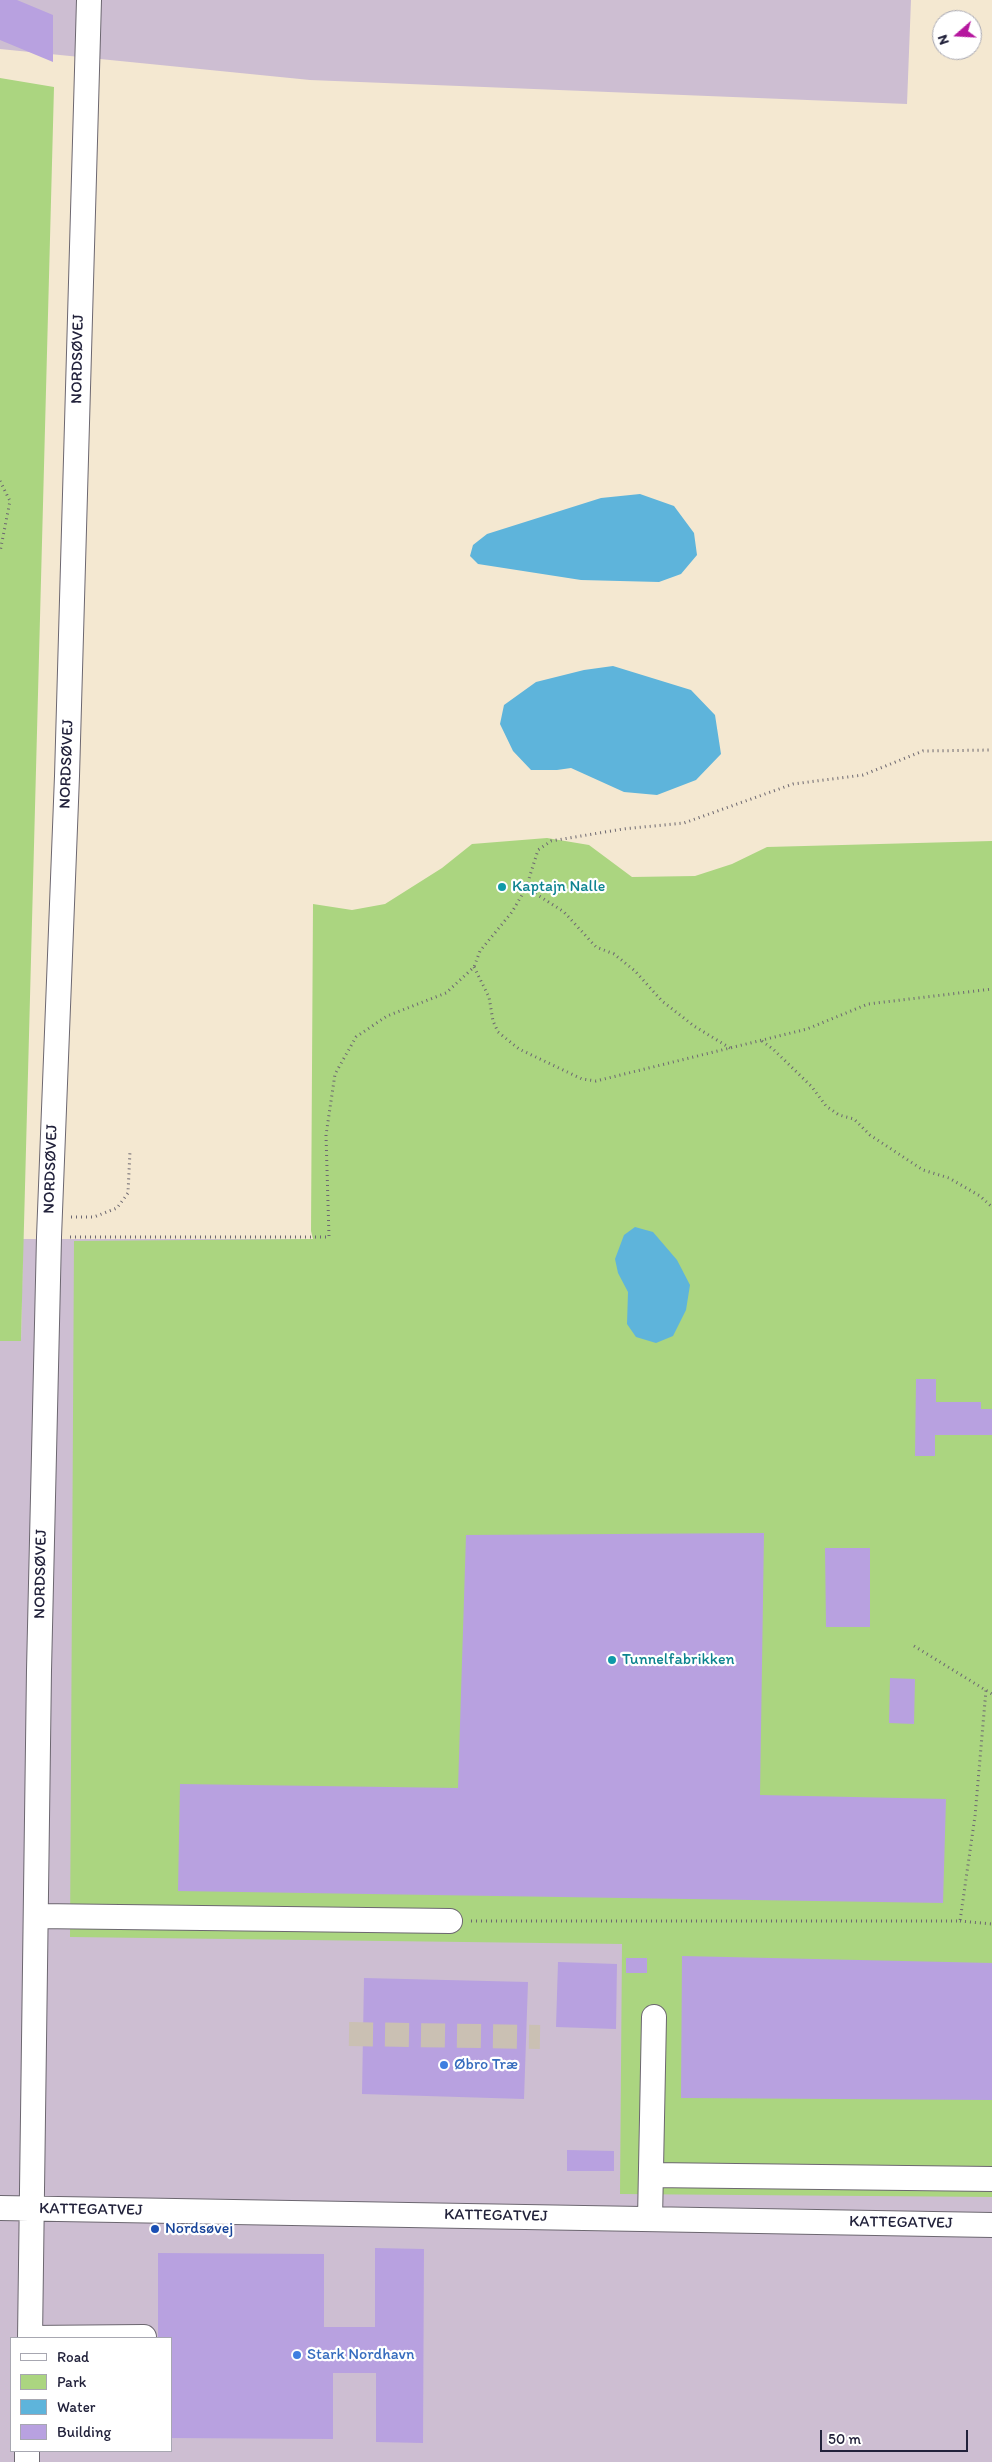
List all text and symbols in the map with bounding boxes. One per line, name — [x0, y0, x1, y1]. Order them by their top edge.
north arrow — [932, 10, 982, 60]
text: N — [934, 32, 953, 47]
street label: NORDSØVEJ — [68, 314, 88, 404]
street label: NORDSØVEJ — [56, 719, 78, 809]
place label: Kaptajn Nalle — [512, 877, 605, 897]
marker: Kaptajn Nalle — [496, 881, 508, 893]
street label: NORDSØVEJ — [40, 1124, 62, 1214]
street label: NORDSØVEJ — [31, 1529, 51, 1619]
place label: Tunnelfabrikken — [622, 1650, 735, 1670]
marker: Tunnelfabrikken — [606, 1654, 618, 1666]
place label: Øbro Træ — [454, 2055, 518, 2075]
marker: Øbro Træ — [438, 2059, 450, 2071]
street label: KATTEGATVEJ — [39, 2199, 143, 2221]
street label: KATTEGATVEJ — [444, 2205, 548, 2227]
street label: KATTEGATVEJ — [849, 2212, 953, 2234]
place label: Nordsøvej — [165, 2219, 233, 2239]
marker: Nordsøvej — [149, 2223, 161, 2235]
legend — [10, 2337, 172, 2452]
place label: Stark Nordhavn — [307, 2345, 414, 2365]
text: Road — [57, 2348, 89, 2366]
marker: Stark Nordhavn — [291, 2349, 303, 2361]
text: Park — [57, 2373, 87, 2391]
text: Water — [57, 2398, 95, 2416]
scale bar — [822, 2420, 970, 2452]
text: Building — [57, 2423, 111, 2441]
text: 50 m — [828, 2430, 861, 2448]

